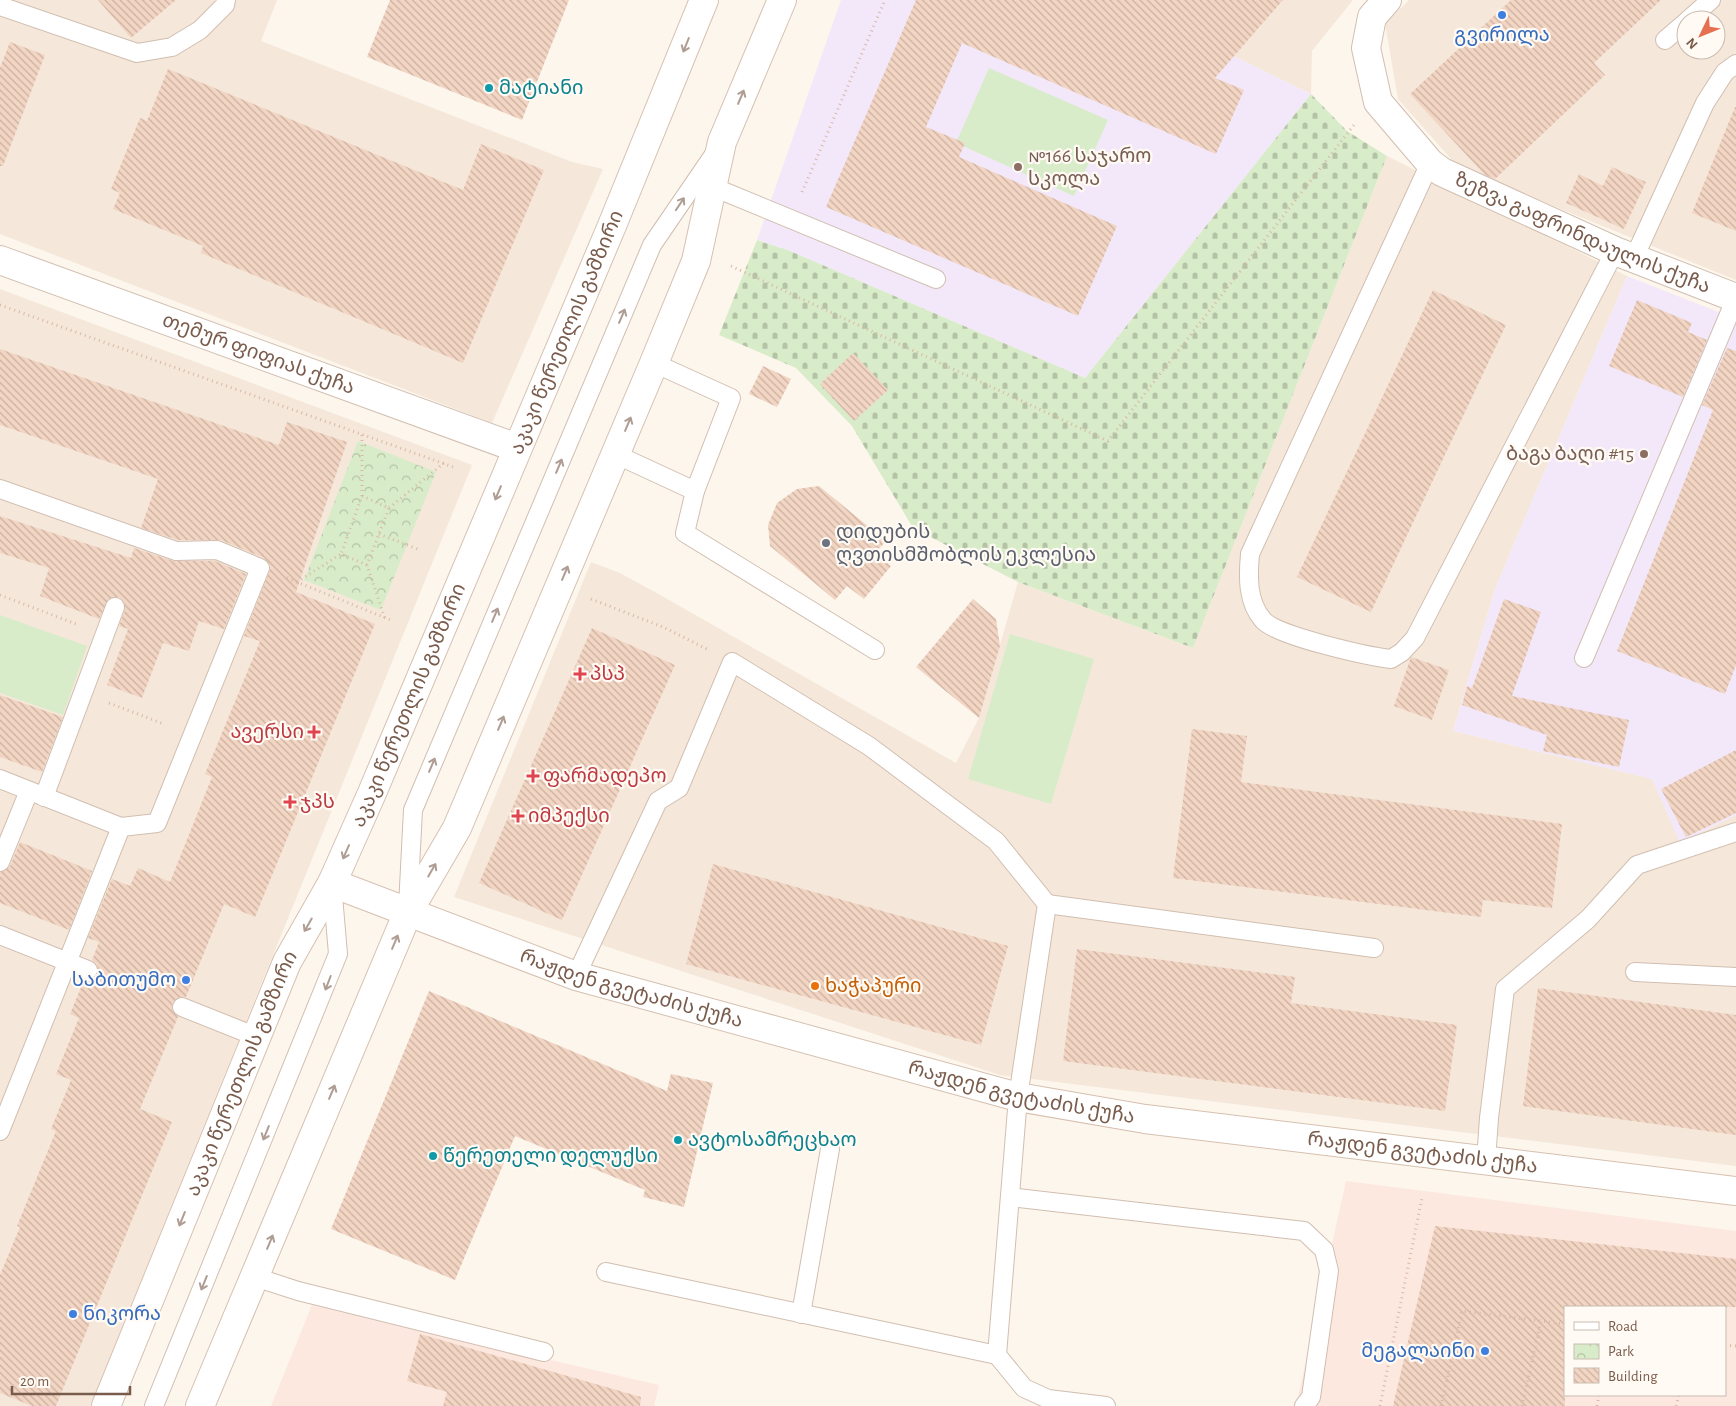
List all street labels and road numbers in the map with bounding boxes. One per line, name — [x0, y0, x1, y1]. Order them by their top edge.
street label: ზეზვა გაფრინდაულის ქუჩა — [1451, 169, 1713, 297]
street label: აკაკი წერეთლის გამზირი — [506, 207, 627, 457]
street label: თემურ ფიფიას ქუჩა — [160, 310, 357, 398]
street label: აკაკი წერეთლის გამზირი — [348, 580, 469, 830]
street label: რაჟდენ გვეტაძის ქუჩა — [517, 946, 745, 1031]
street label: აკაკი წერეთლის გამზირი — [183, 948, 301, 1199]
street label: რაჟდენ გვეტაძის ქუჩა — [906, 1057, 1136, 1127]
street label: რაჟდენ გვეტაძის ქუჩა — [1307, 1129, 1539, 1177]

